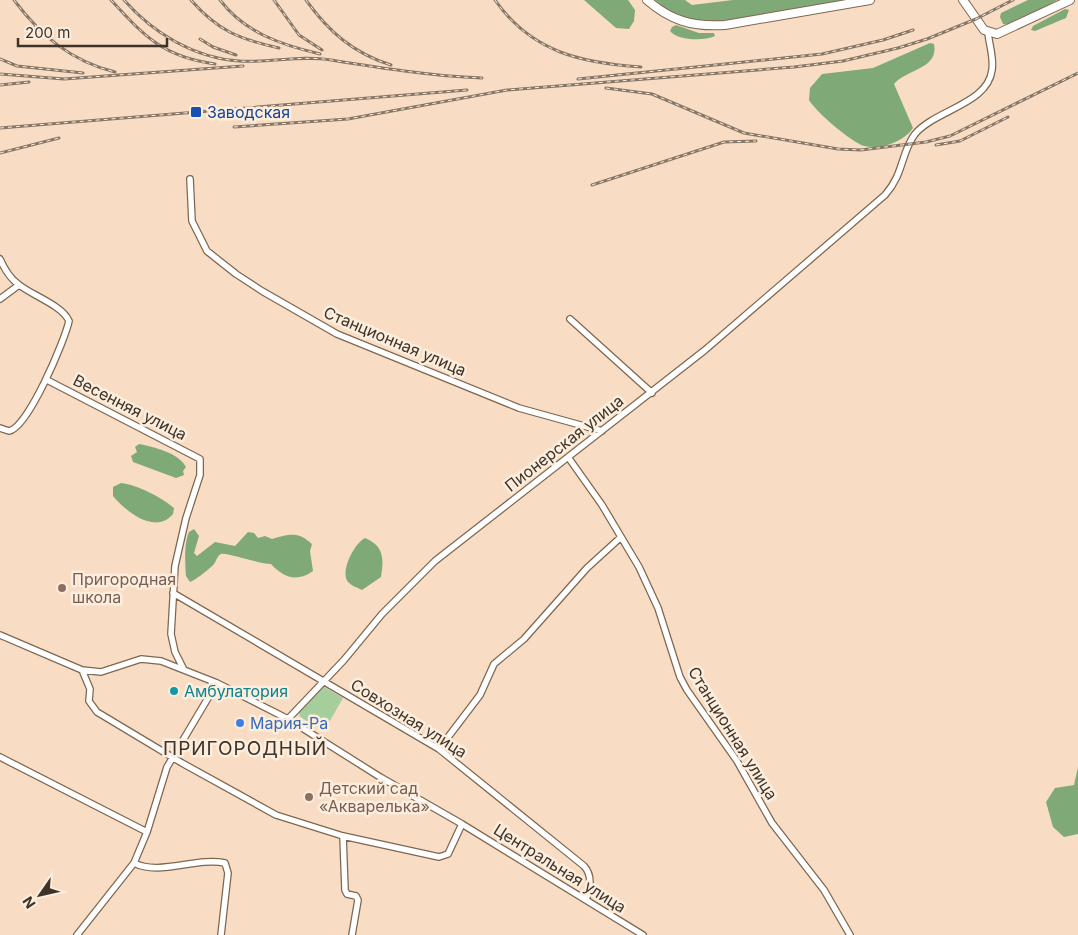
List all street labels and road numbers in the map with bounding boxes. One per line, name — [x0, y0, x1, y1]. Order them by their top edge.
street label: Станционная улица — [321, 302, 469, 380]
street label: Весенняя улица — [70, 370, 190, 444]
street label: Пионерская улица — [501, 390, 627, 496]
street label: Станционная улица — [684, 663, 782, 803]
street label: Совхозная улица — [347, 674, 471, 762]
street label: Центральная улица — [490, 819, 630, 917]

